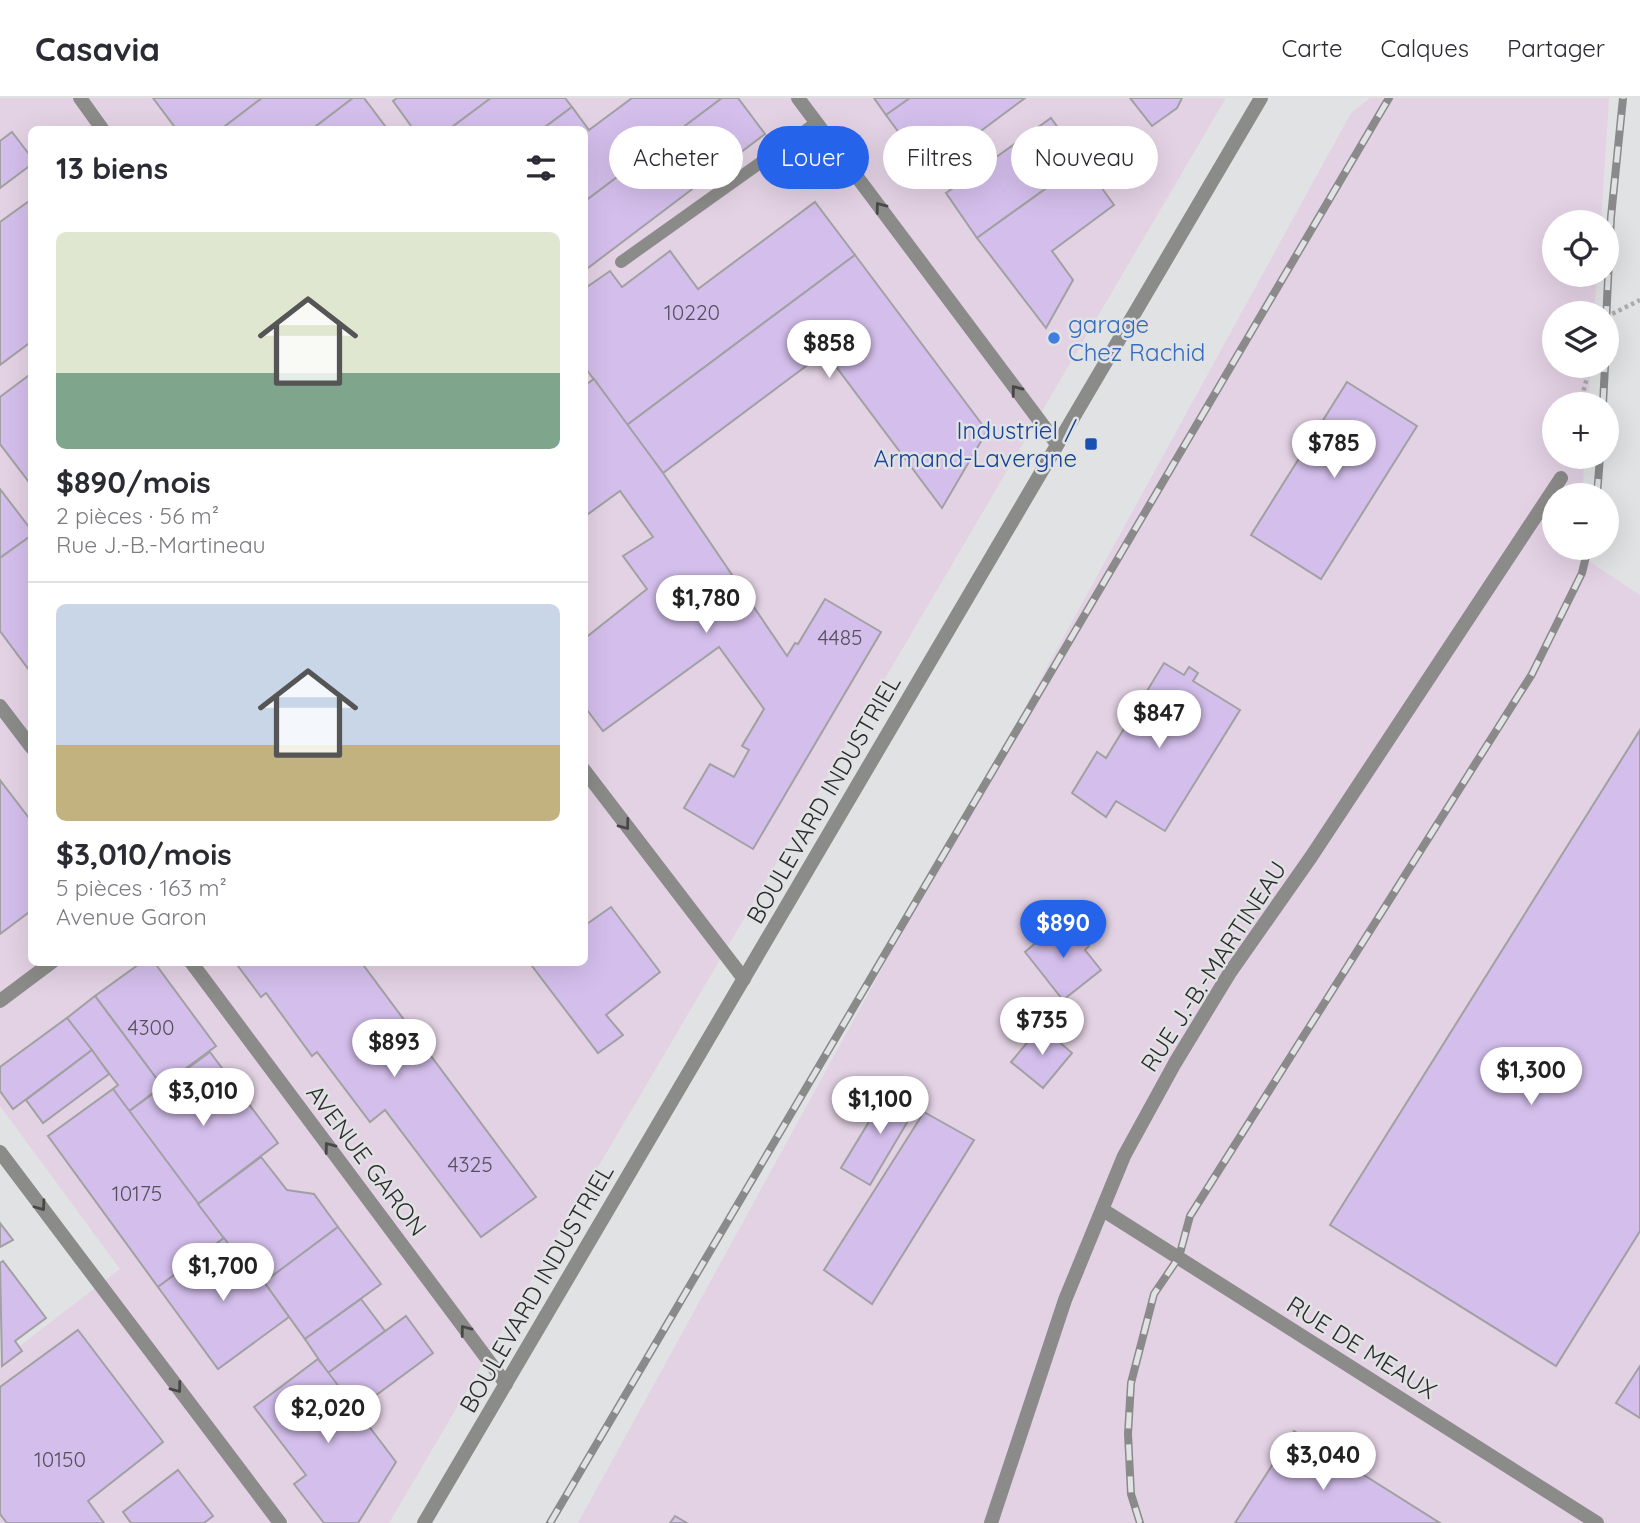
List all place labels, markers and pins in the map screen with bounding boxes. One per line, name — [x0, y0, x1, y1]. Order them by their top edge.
place label: garage Chez Rachid — [1068, 309, 1205, 367]
pin: $858 — [788, 320, 870, 380]
marker: garage Chez Rachid — [1046, 330, 1062, 346]
place label: Industriel / Armand-Lavergne — [874, 415, 1077, 473]
pin: $785 — [1293, 420, 1375, 480]
marker: Industriel / Armand-Lavergne — [1083, 436, 1099, 452]
pin: $1,780 — [649, 575, 763, 635]
pin: $847 — [1118, 690, 1200, 750]
pin: $890 — [1022, 900, 1104, 960]
pin: $735 — [1001, 998, 1083, 1057]
pin: $893 — [353, 1020, 435, 1079]
pin: $1,300 — [1474, 1048, 1588, 1107]
pin: $3,010 — [146, 1068, 260, 1128]
pin: $1,100 — [823, 1076, 937, 1136]
pin: $1,700 — [166, 1244, 280, 1303]
pin: $2,020 — [271, 1386, 385, 1445]
pin: $3,040 — [1266, 1432, 1380, 1492]

